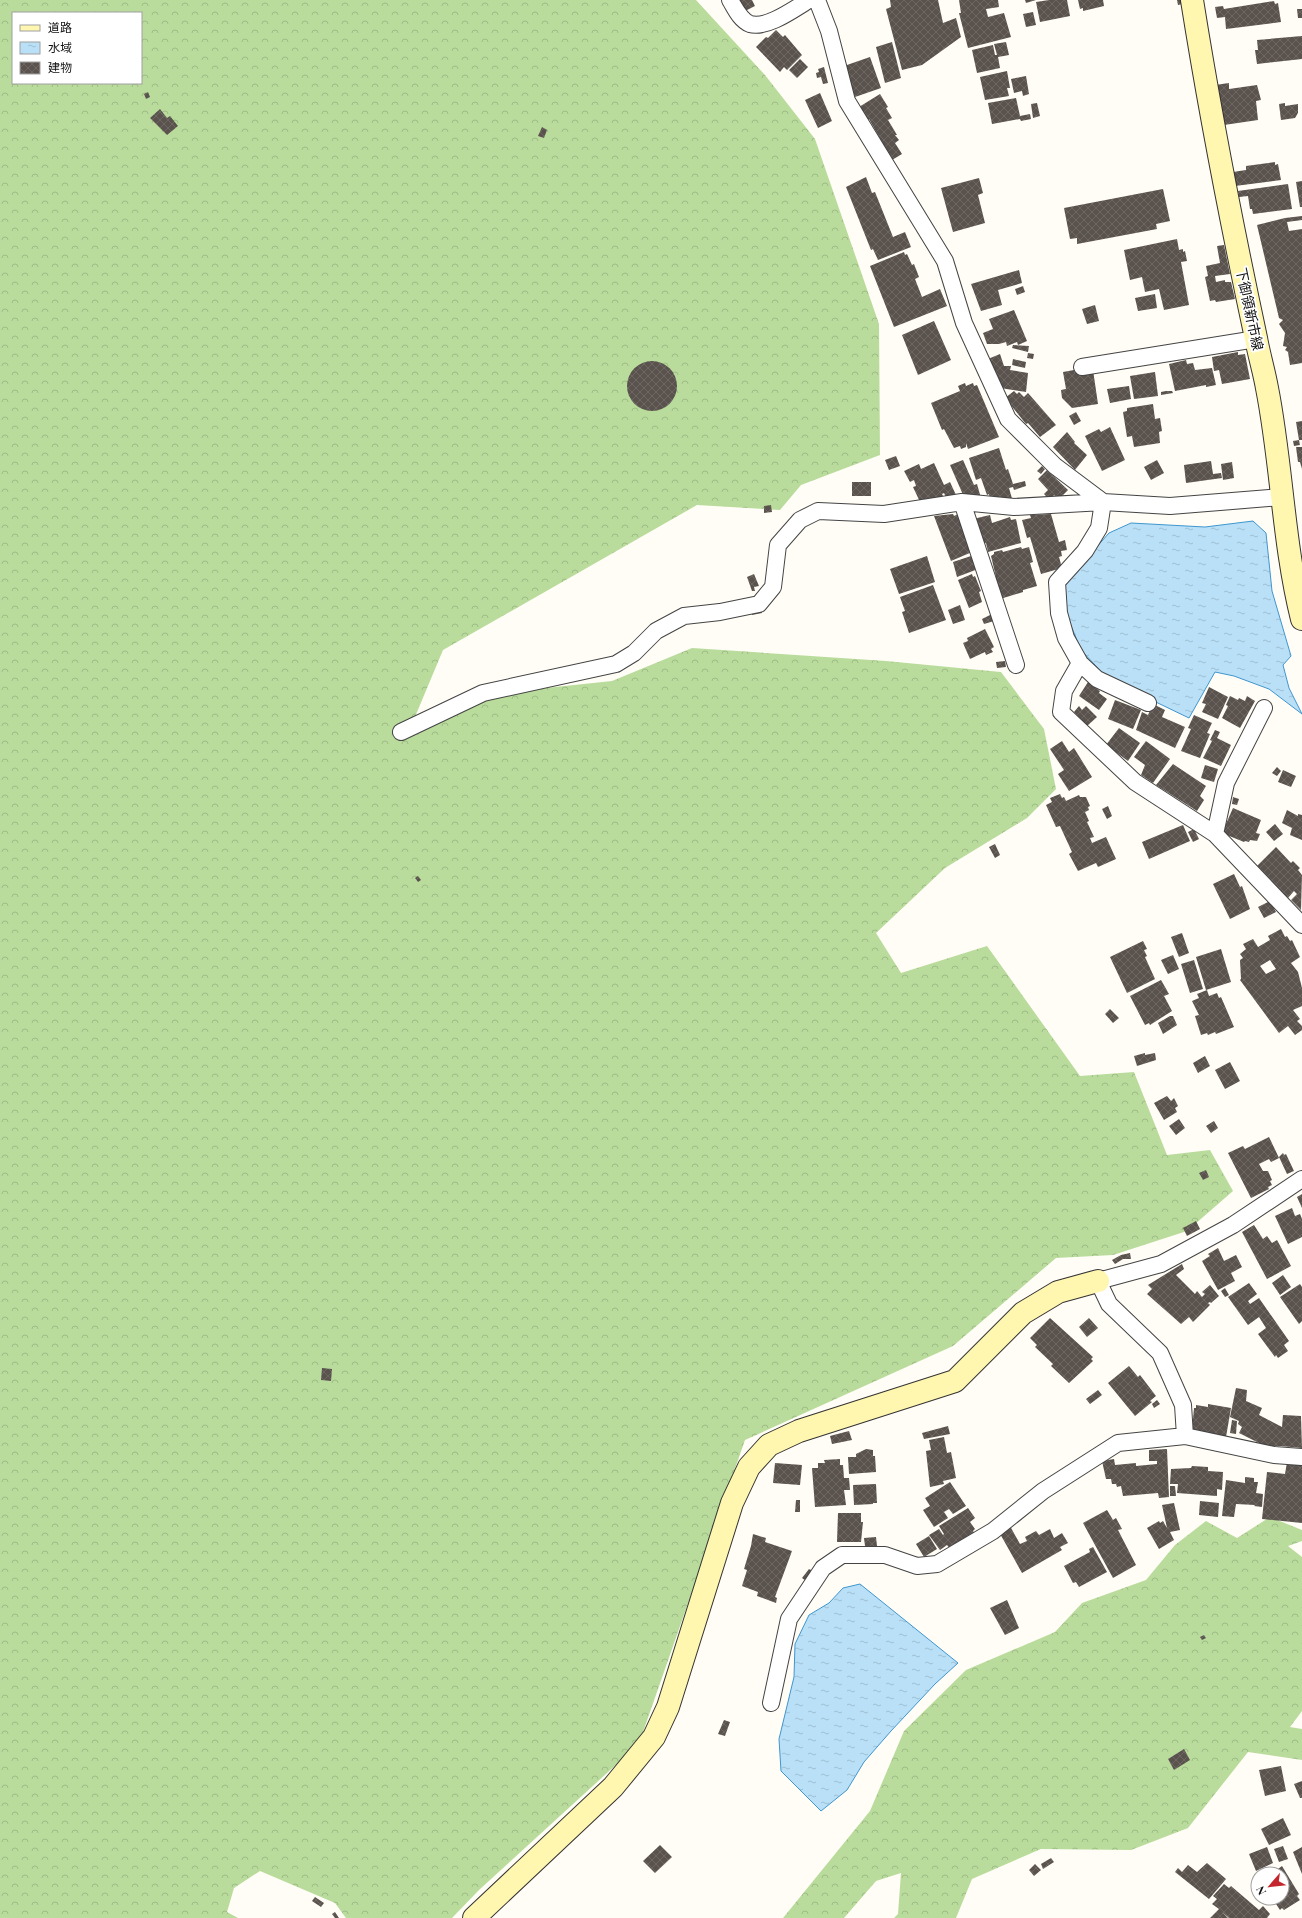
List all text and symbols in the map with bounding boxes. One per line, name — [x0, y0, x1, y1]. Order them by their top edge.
legend — [12, 12, 142, 84]
text: 道路 — [48, 19, 72, 35]
text: 水域 — [48, 39, 72, 55]
text: 建物 — [48, 59, 72, 75]
street label: 下御領新市線 — [1232, 266, 1268, 352]
north arrow — [1250, 1866, 1290, 1906]
text: N — [1252, 1884, 1269, 1898]

